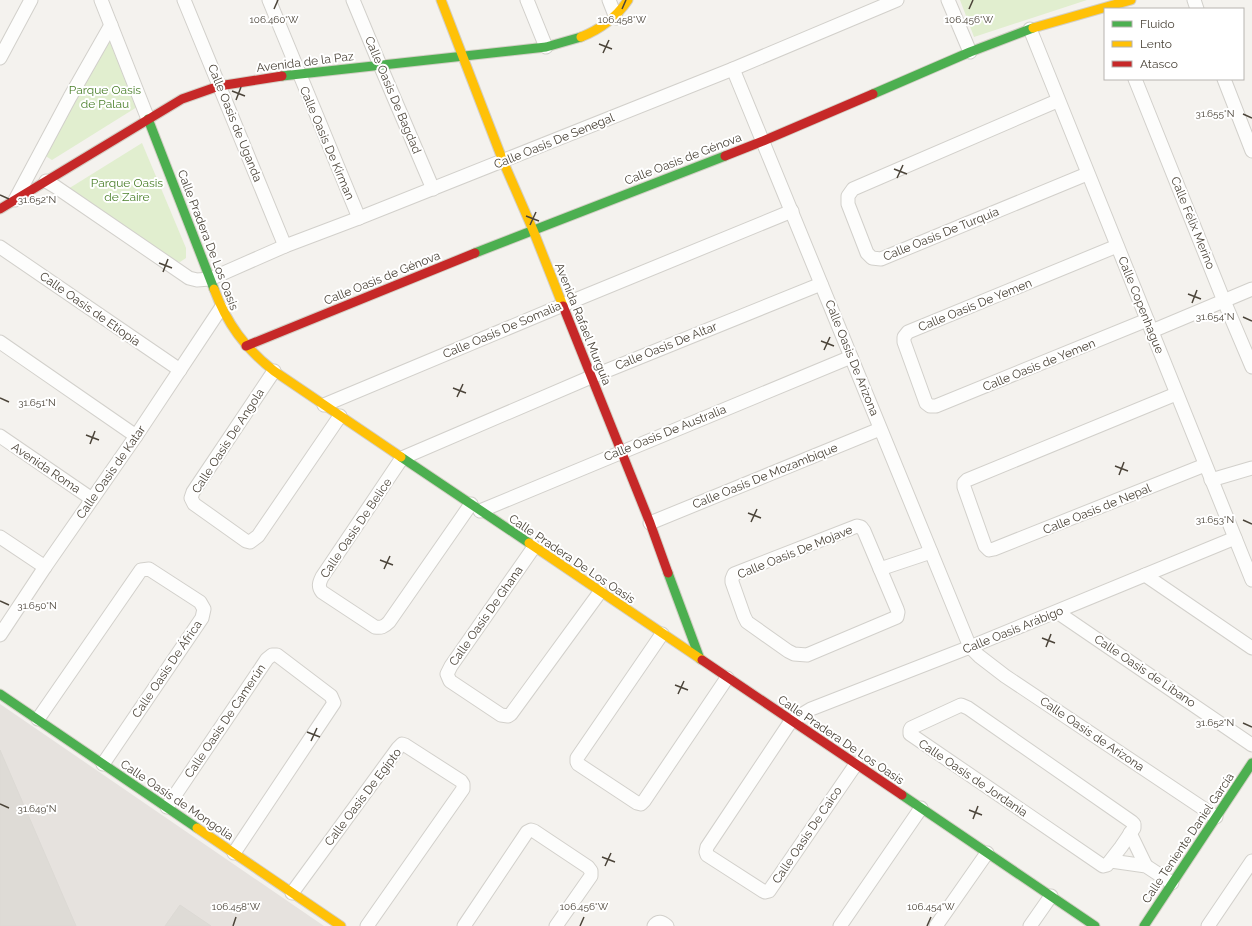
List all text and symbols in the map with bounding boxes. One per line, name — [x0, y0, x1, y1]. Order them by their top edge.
legend — [1104, 8, 1244, 80]
text: 106.460°W — [250, 14, 299, 25]
text: 106.458°W — [598, 14, 647, 25]
text: 106.456°W — [945, 14, 994, 25]
text: Fluido — [1140, 17, 1175, 31]
street label: Calle Oasis De Bagdad — [362, 34, 424, 156]
text: Lento — [1140, 37, 1172, 51]
street label: Avenida de la Paz — [256, 49, 355, 75]
text: Atasco — [1140, 57, 1178, 71]
street label: Calle Oasis de Uganda — [205, 62, 265, 184]
park label: Parque Oasis de Palau — [69, 83, 141, 111]
street label: Calle Oasis De Kirman — [297, 84, 357, 202]
text: 31.655°N — [1196, 108, 1234, 119]
street label: Calle Oasis De Senegal — [492, 110, 617, 172]
street label: Calle Oasis de Génova — [623, 130, 743, 188]
street label: Calle Pradera De Los Oasis — [175, 168, 241, 312]
street label: Calle Félix Merino — [1168, 175, 1218, 271]
park label: Parque Oasis de Zaire — [91, 176, 163, 204]
text: 31.652°N — [18, 194, 56, 205]
street label: Calle Oasis De Turquía — [881, 204, 1001, 264]
street label: Calle Oasis de Génova — [322, 248, 442, 308]
street label: Calle Copenhague — [1115, 254, 1167, 356]
street label: Avenida Rafael Murguía — [552, 261, 614, 387]
street label: Calle Oasis de Etiopía — [37, 269, 143, 349]
street label: Calle Oasis De Yemen — [916, 276, 1034, 334]
street label: Calle Oasis De Arizona — [822, 298, 882, 418]
street label: Calle Oasis De Somalia — [441, 299, 563, 361]
text: 31.654°N — [1196, 311, 1234, 322]
street label: Calle Oasis De Altar — [613, 319, 720, 373]
street label: Calle Oasis de Yemen — [981, 336, 1097, 394]
street label: Calle Oasis De Angola — [189, 386, 267, 496]
text: 31.651°N — [18, 397, 56, 408]
street label: Calle Oasis De Australia — [602, 402, 728, 464]
street label: Calle Oasis de Katar — [74, 422, 149, 521]
street label: Avenida Roma — [9, 440, 83, 496]
street label: Calle Oasis De Mozambique — [690, 440, 840, 512]
street label: Calle Oasis De Belice — [317, 475, 395, 581]
street label: Calle Oasis de Nepal — [1041, 481, 1154, 537]
street label: Calle Pradera De Los Oasis — [506, 511, 638, 607]
text: 31.653°N — [1196, 514, 1234, 525]
street label: Calle Oasis De Mojave — [735, 523, 855, 581]
street label: Calle Oasis De Ghana — [446, 563, 526, 669]
text: 31.650°N — [17, 600, 57, 611]
street label: Calle Oasis Arábigo — [961, 603, 1065, 657]
street label: Calle Oasis De África — [129, 618, 205, 720]
street label: Calle Oasis de Líbano — [1092, 632, 1198, 710]
street label: Calle Oasis De Camerún — [182, 662, 268, 780]
street label: Calle Pradera De Los Oasis — [775, 692, 907, 788]
street label: Calle Oasis de Arizona — [1037, 694, 1147, 774]
text: 31.652°N — [1196, 717, 1234, 728]
street label: Calle Oasis de Jordania — [916, 736, 1030, 820]
street label: Calle Oasis De Egipto — [322, 746, 404, 848]
street label: Calle Oasis de Mongolia — [118, 757, 236, 843]
street label: Calle Teniente Daniel García — [1139, 770, 1237, 906]
street label: Calle Oasis De Caico — [769, 784, 845, 886]
text: 31.649°N — [18, 803, 56, 814]
text: 106.458°W — [212, 901, 261, 912]
text: 106.456°W — [560, 901, 609, 912]
text: 106.454°W — [907, 901, 955, 912]

